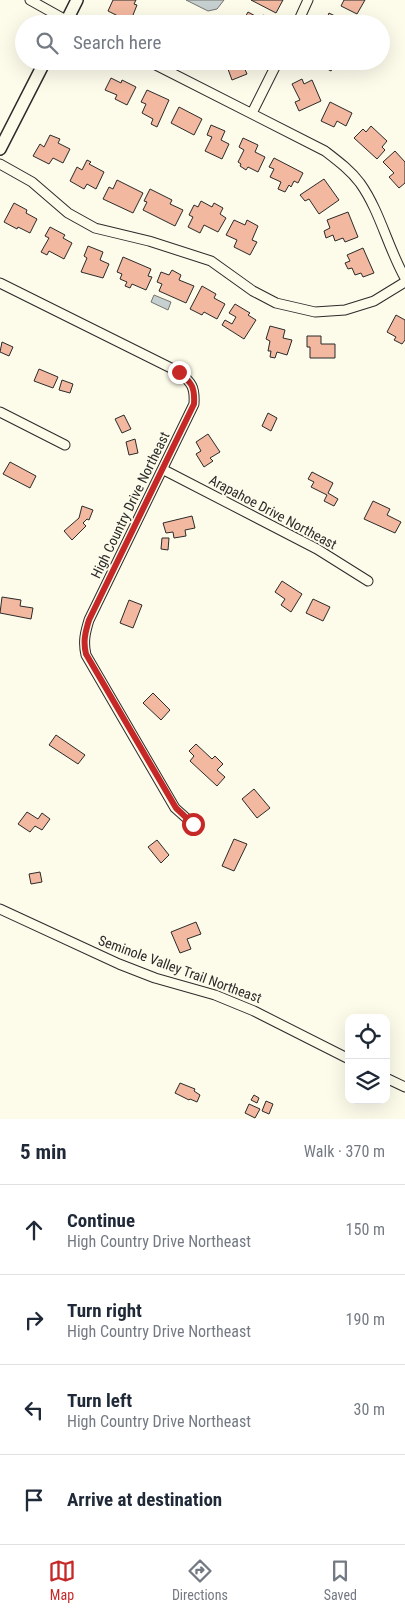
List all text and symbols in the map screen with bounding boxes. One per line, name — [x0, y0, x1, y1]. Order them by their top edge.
search box — [15, 15, 390, 70]
icon: search — [33, 29, 61, 57]
text: Search here — [73, 31, 161, 54]
route end — [168, 361, 191, 384]
street label: High Country Drive Northeast — [88, 429, 172, 581]
street label: Arapahoe Drive Northeast — [207, 472, 339, 552]
route start — [182, 813, 205, 836]
street label: Seminole Valley Trail Northeast — [96, 932, 264, 1006]
map controls — [345, 1014, 390, 1104]
button: locate — [345, 1014, 390, 1059]
button: layers — [345, 1059, 390, 1104]
text: 5 min — [20, 1140, 67, 1164]
text: Walk · 370 m — [304, 1142, 385, 1161]
text: Continue — [67, 1209, 135, 1232]
icon: ahead — [20, 1216, 48, 1244]
text: 150 m — [346, 1220, 385, 1239]
text: High Country Drive Northeast — [67, 1232, 251, 1251]
text: Turn right — [67, 1299, 142, 1322]
icon: right — [20, 1306, 48, 1334]
text: 190 m — [346, 1310, 385, 1329]
text: High Country Drive Northeast — [67, 1322, 251, 1341]
text: Turn left — [67, 1389, 132, 1412]
icon: left — [20, 1396, 48, 1424]
text: 30 m — [353, 1400, 385, 1419]
text: High Country Drive Northeast — [67, 1412, 251, 1431]
icon: arrive — [20, 1486, 48, 1514]
text: Arrive at destination — [67, 1488, 222, 1511]
tab: Map — [48, 1557, 76, 1603]
tab: Directions — [172, 1557, 228, 1603]
tab: Saved — [324, 1557, 357, 1603]

